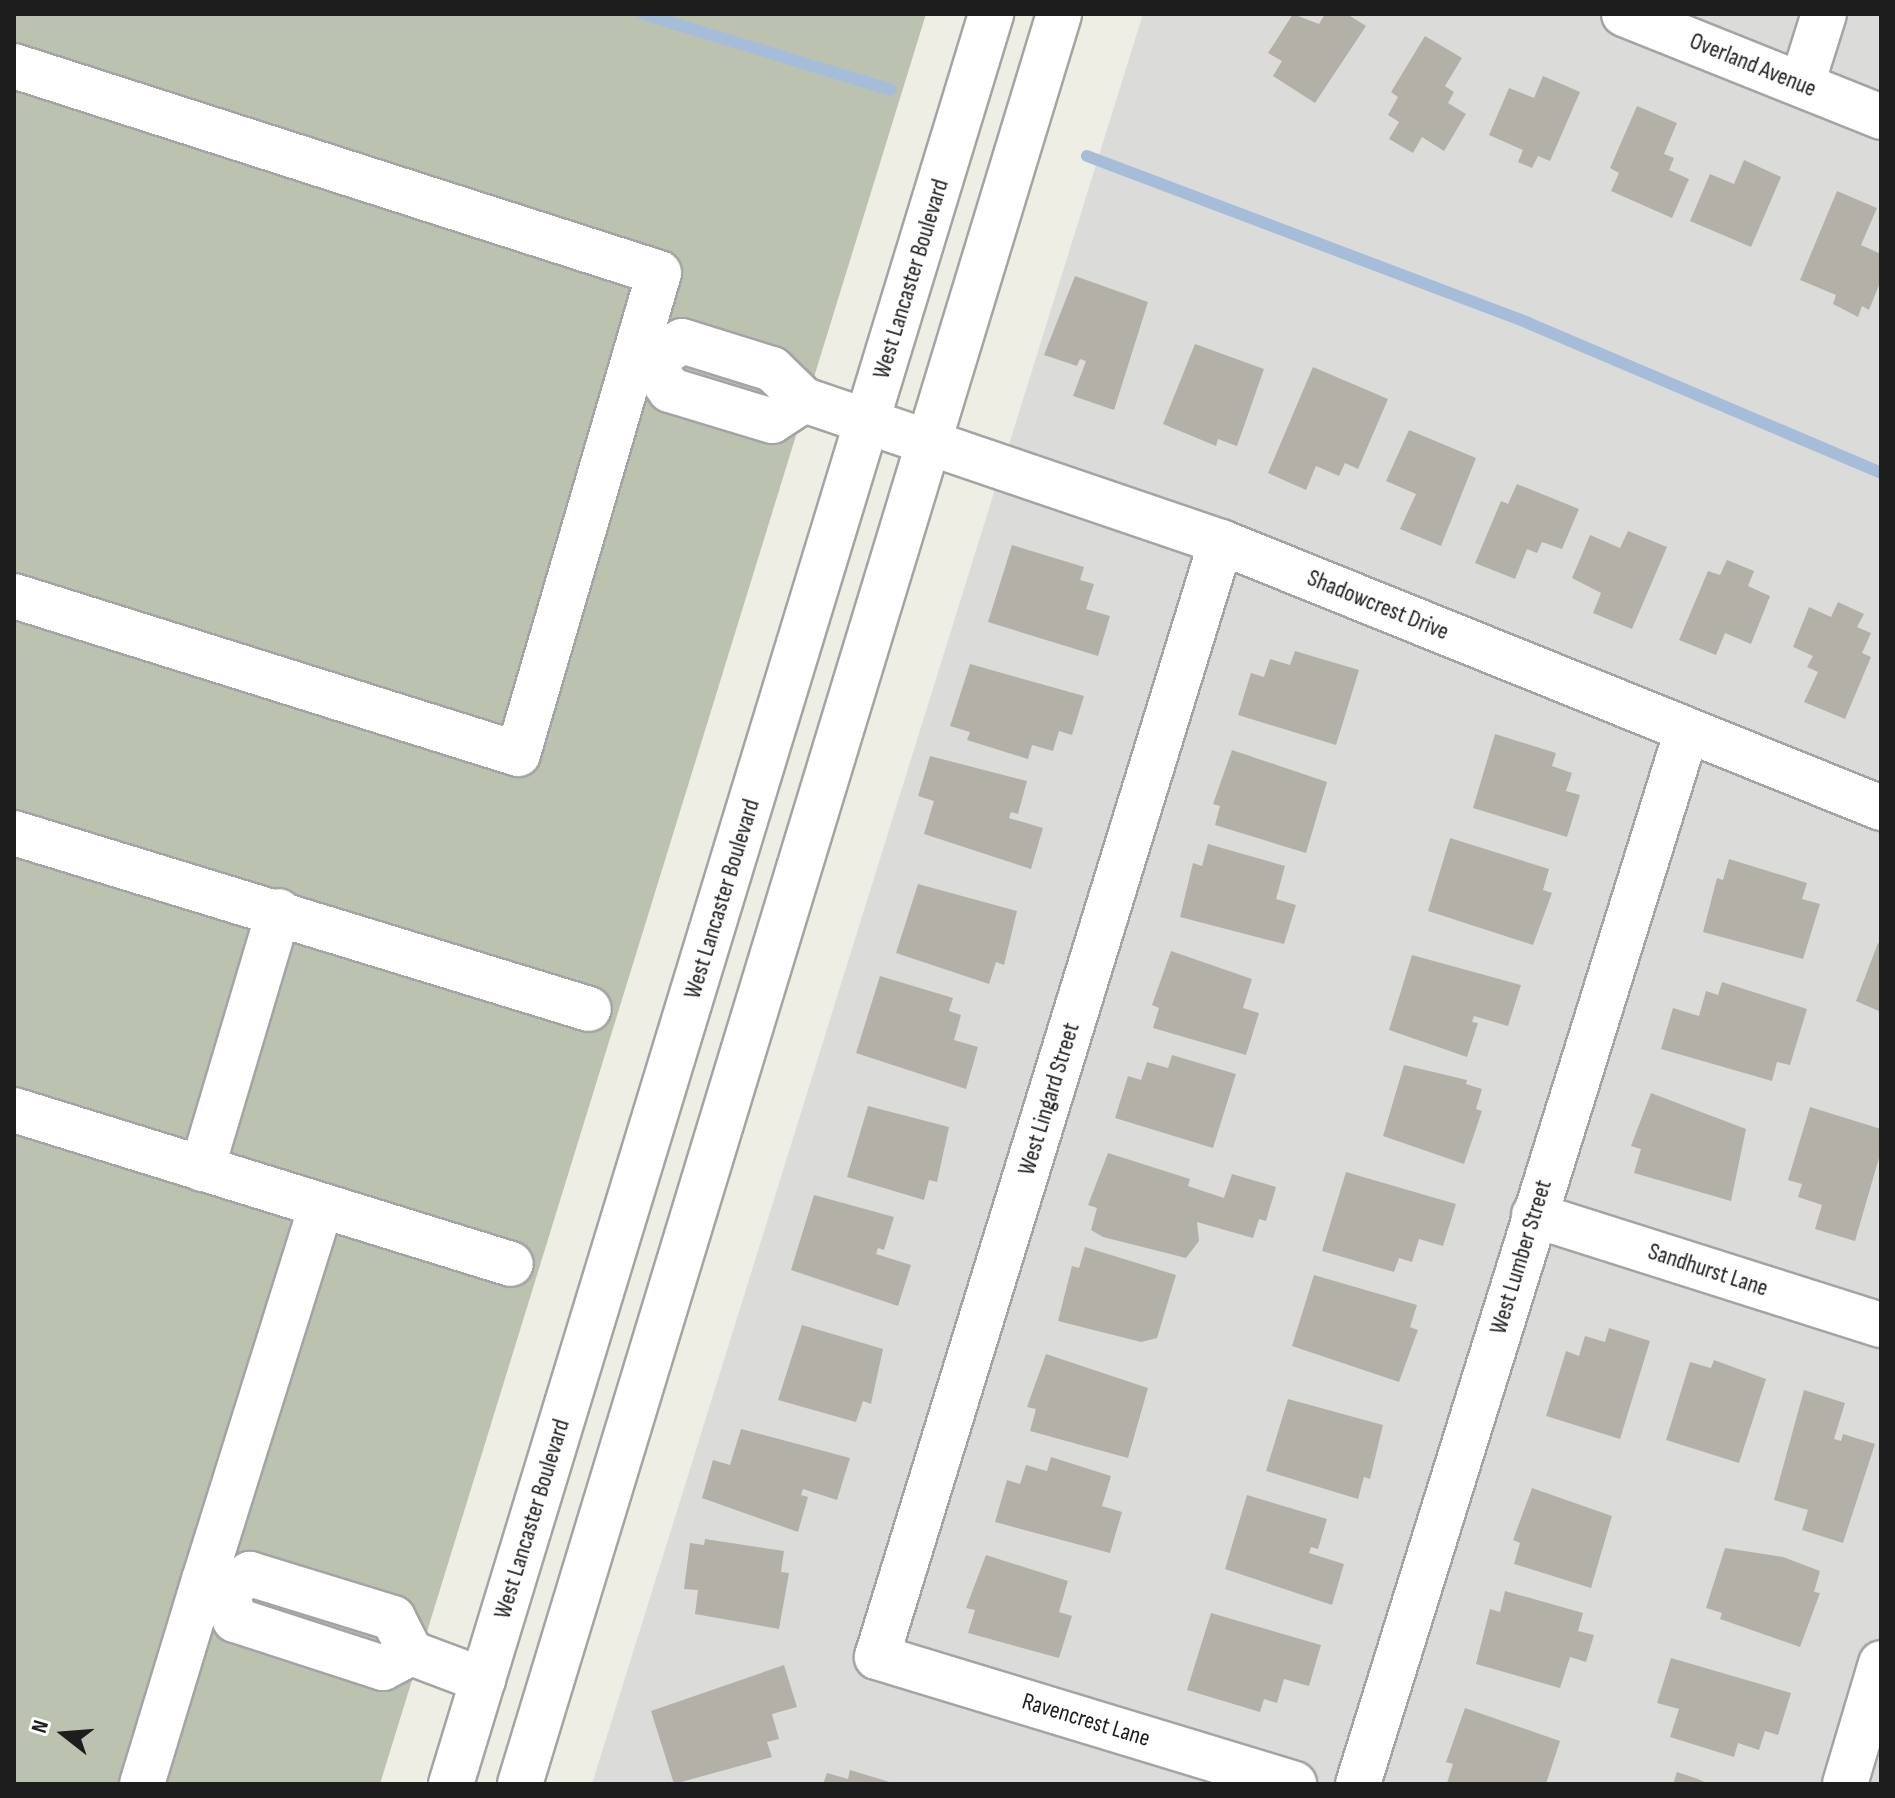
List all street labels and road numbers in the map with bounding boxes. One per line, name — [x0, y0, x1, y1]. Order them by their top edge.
street label: Overland Avenue — [1686, 27, 1820, 103]
street label: West Lancaster Boulevard — [867, 176, 955, 382]
street label: Shadowcrest Drive — [1303, 564, 1453, 646]
street label: West Lancaster Boulevard — [678, 796, 766, 1002]
street label: West Lingard Street — [1012, 1019, 1086, 1179]
street label: West Lumber Street — [1484, 1176, 1558, 1338]
street label: Sandhurst Lane — [1644, 1237, 1772, 1303]
street label: West Lancaster Boulevard — [488, 1416, 576, 1622]
street label: Ravencrest Lane — [1019, 1687, 1153, 1753]

